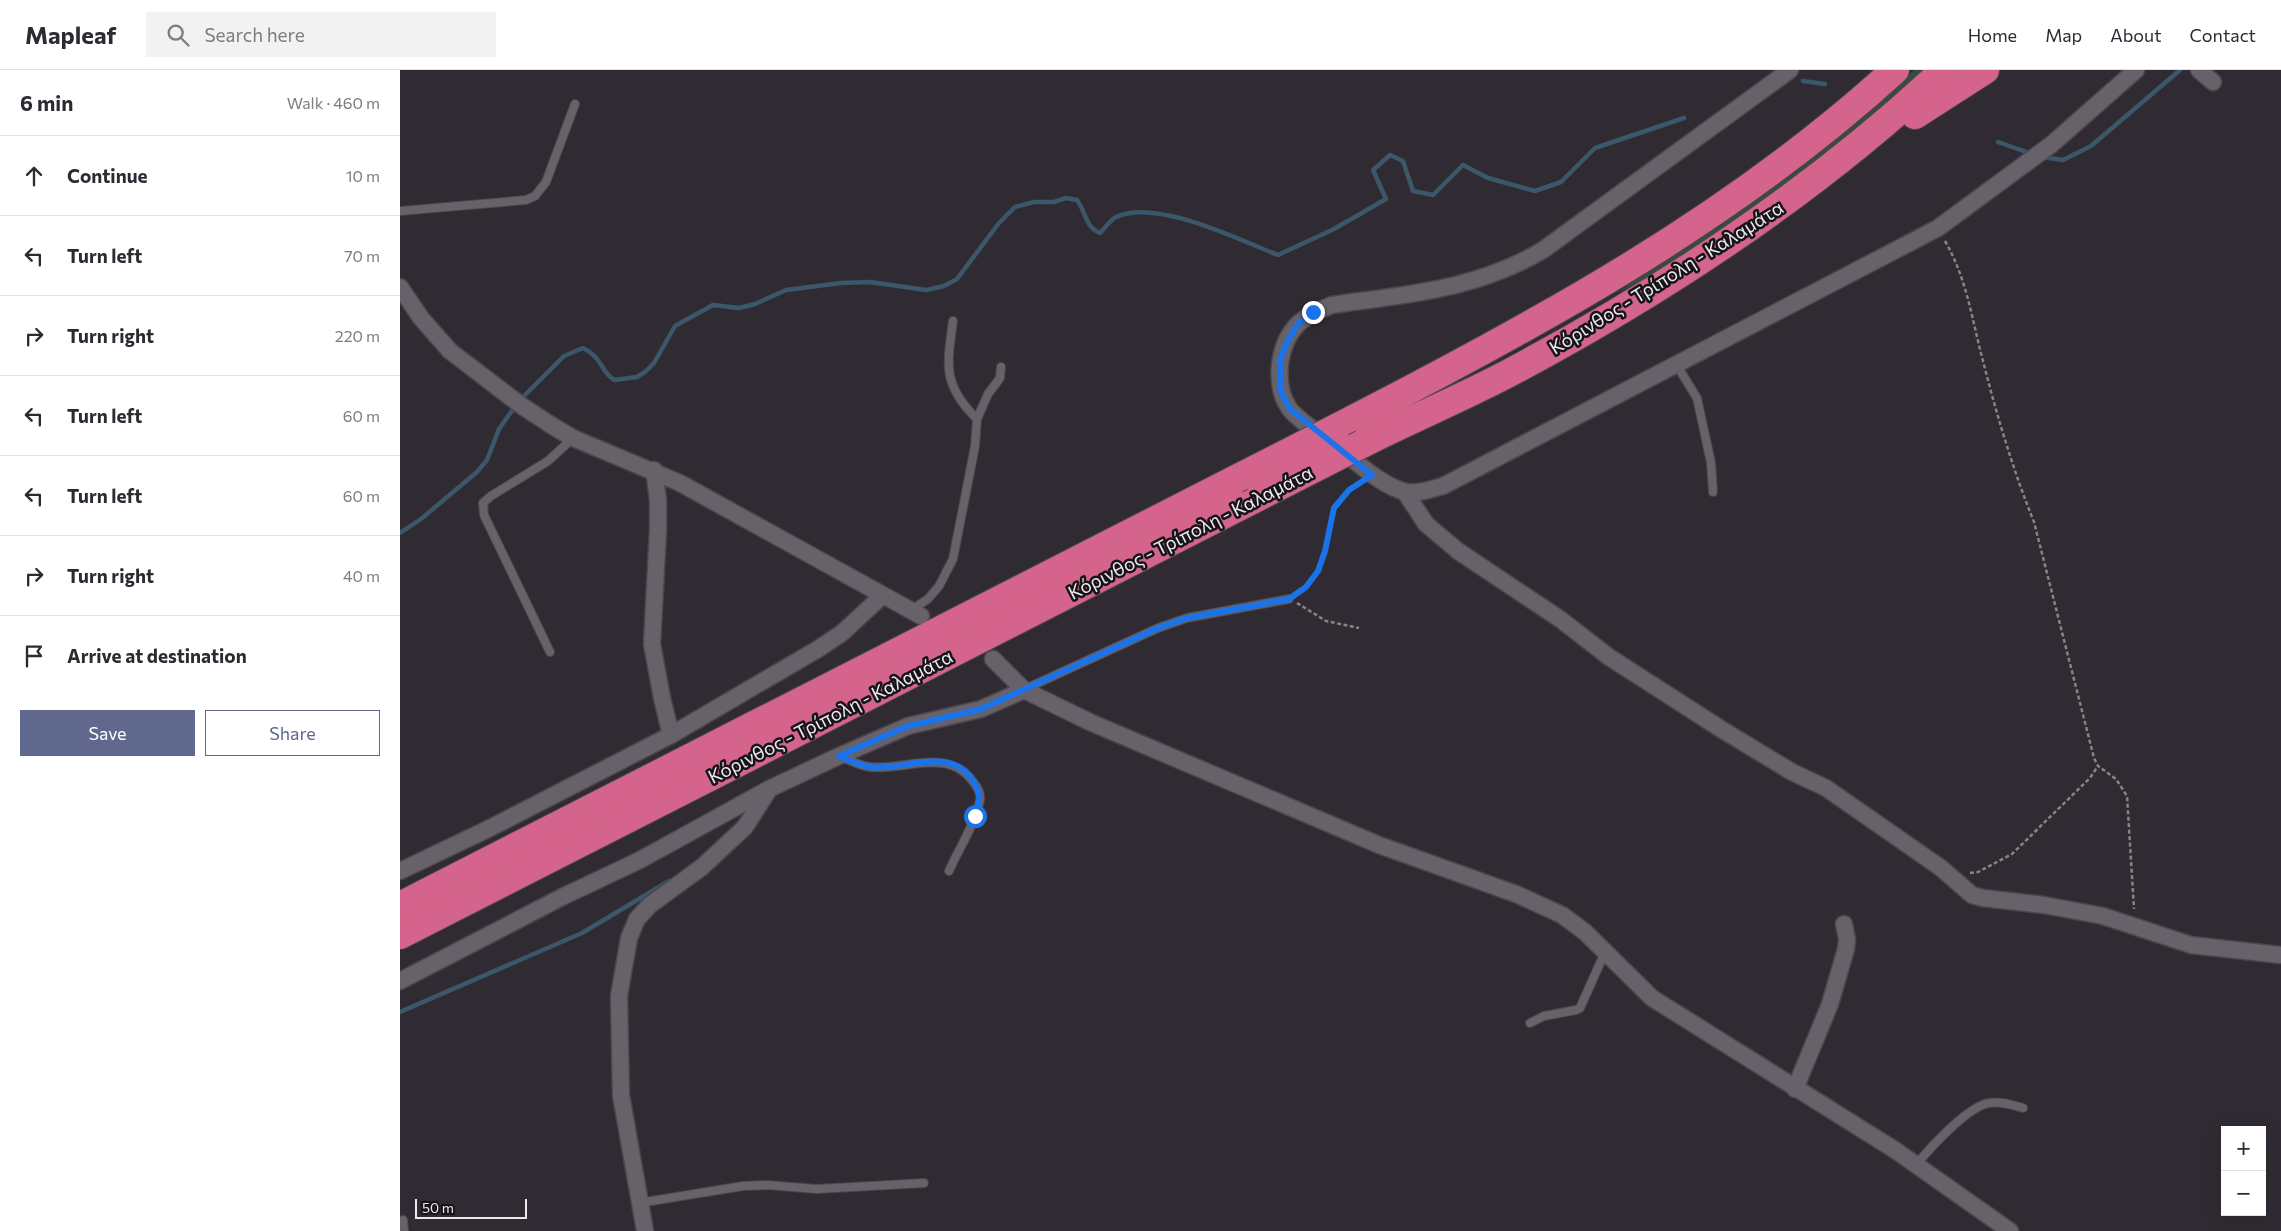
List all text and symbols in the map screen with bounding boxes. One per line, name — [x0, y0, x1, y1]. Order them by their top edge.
search box — [146, 12, 496, 57]
text: Mapleaf — [25, 20, 116, 49]
icon: search — [164, 21, 192, 49]
text: Search here — [204, 23, 305, 46]
text: Home — [1968, 24, 2017, 46]
text: Map — [2045, 24, 2082, 46]
text: About — [2110, 24, 2162, 46]
text: Contact — [2190, 24, 2256, 46]
text: 6 min — [20, 90, 73, 115]
text: Walk · 460 m — [287, 93, 380, 112]
icon: ahead — [20, 162, 48, 190]
text: Continue — [67, 164, 147, 187]
text: 10 m — [346, 166, 380, 185]
street label: Κόρινθος - Τρίπολη - Καλαμάτα — [1545, 195, 1787, 359]
icon: left — [20, 242, 48, 270]
text: Turn left — [67, 244, 142, 267]
text: 70 m — [344, 246, 380, 265]
route end — [1302, 301, 1325, 324]
icon: right — [20, 322, 48, 350]
text: Turn right — [67, 324, 154, 347]
text: 220 m — [335, 326, 380, 345]
icon: left — [20, 402, 48, 430]
text: Turn left — [67, 404, 142, 427]
text: 60 m — [343, 406, 380, 425]
street label: Κόρινθος - Τρίπολη - Καλαμάτα — [1064, 460, 1316, 604]
icon: left — [20, 482, 48, 510]
text: Turn left — [67, 484, 142, 507]
text: 60 m — [343, 486, 380, 505]
icon: right — [20, 562, 48, 590]
text: Turn right — [67, 564, 154, 587]
text: 40 m — [343, 566, 380, 585]
icon: arrive — [20, 642, 48, 670]
text: Arrive at destination — [67, 644, 247, 667]
street label: Κόρινθος - Τρίπολη - Καλαμάτα — [704, 644, 956, 788]
button: Save — [20, 710, 195, 756]
button: Share — [205, 710, 380, 756]
route start — [964, 805, 987, 828]
map controls — [2221, 1126, 2266, 1216]
button: + — [2221, 1126, 2266, 1171]
button: − — [2221, 1171, 2266, 1216]
scale bar — [415, 1196, 528, 1219]
text: 50 m — [422, 1199, 454, 1216]

